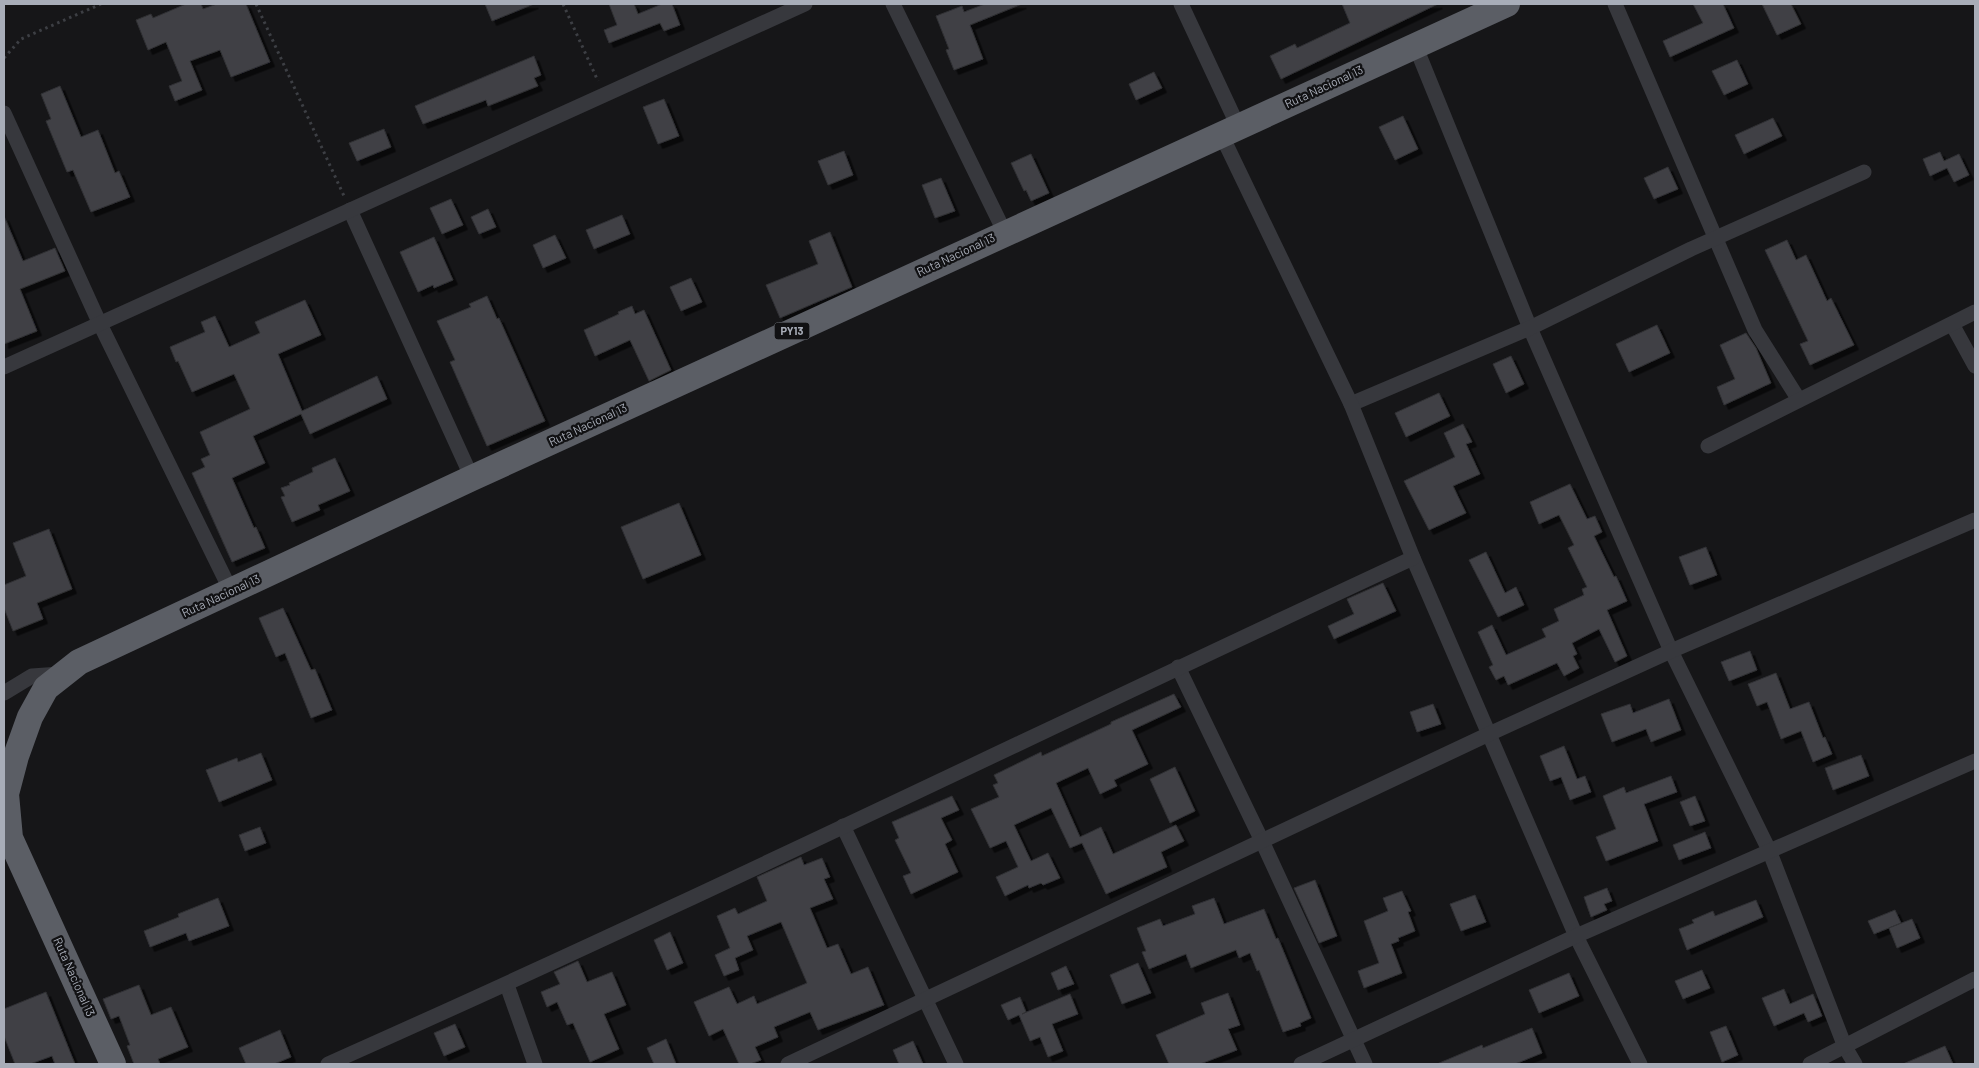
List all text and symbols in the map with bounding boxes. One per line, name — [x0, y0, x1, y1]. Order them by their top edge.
street label: Ruta Nacional 13 — [1282, 62, 1365, 110]
street label: Ruta Nacional 13 — [914, 230, 997, 278]
road number: PY13 — [774, 322, 810, 340]
street label: Ruta Nacional 13 — [546, 400, 629, 448]
street label: Ruta Nacional 13 — [179, 571, 262, 619]
street label: Ruta Nacional 13 — [51, 935, 99, 1018]

